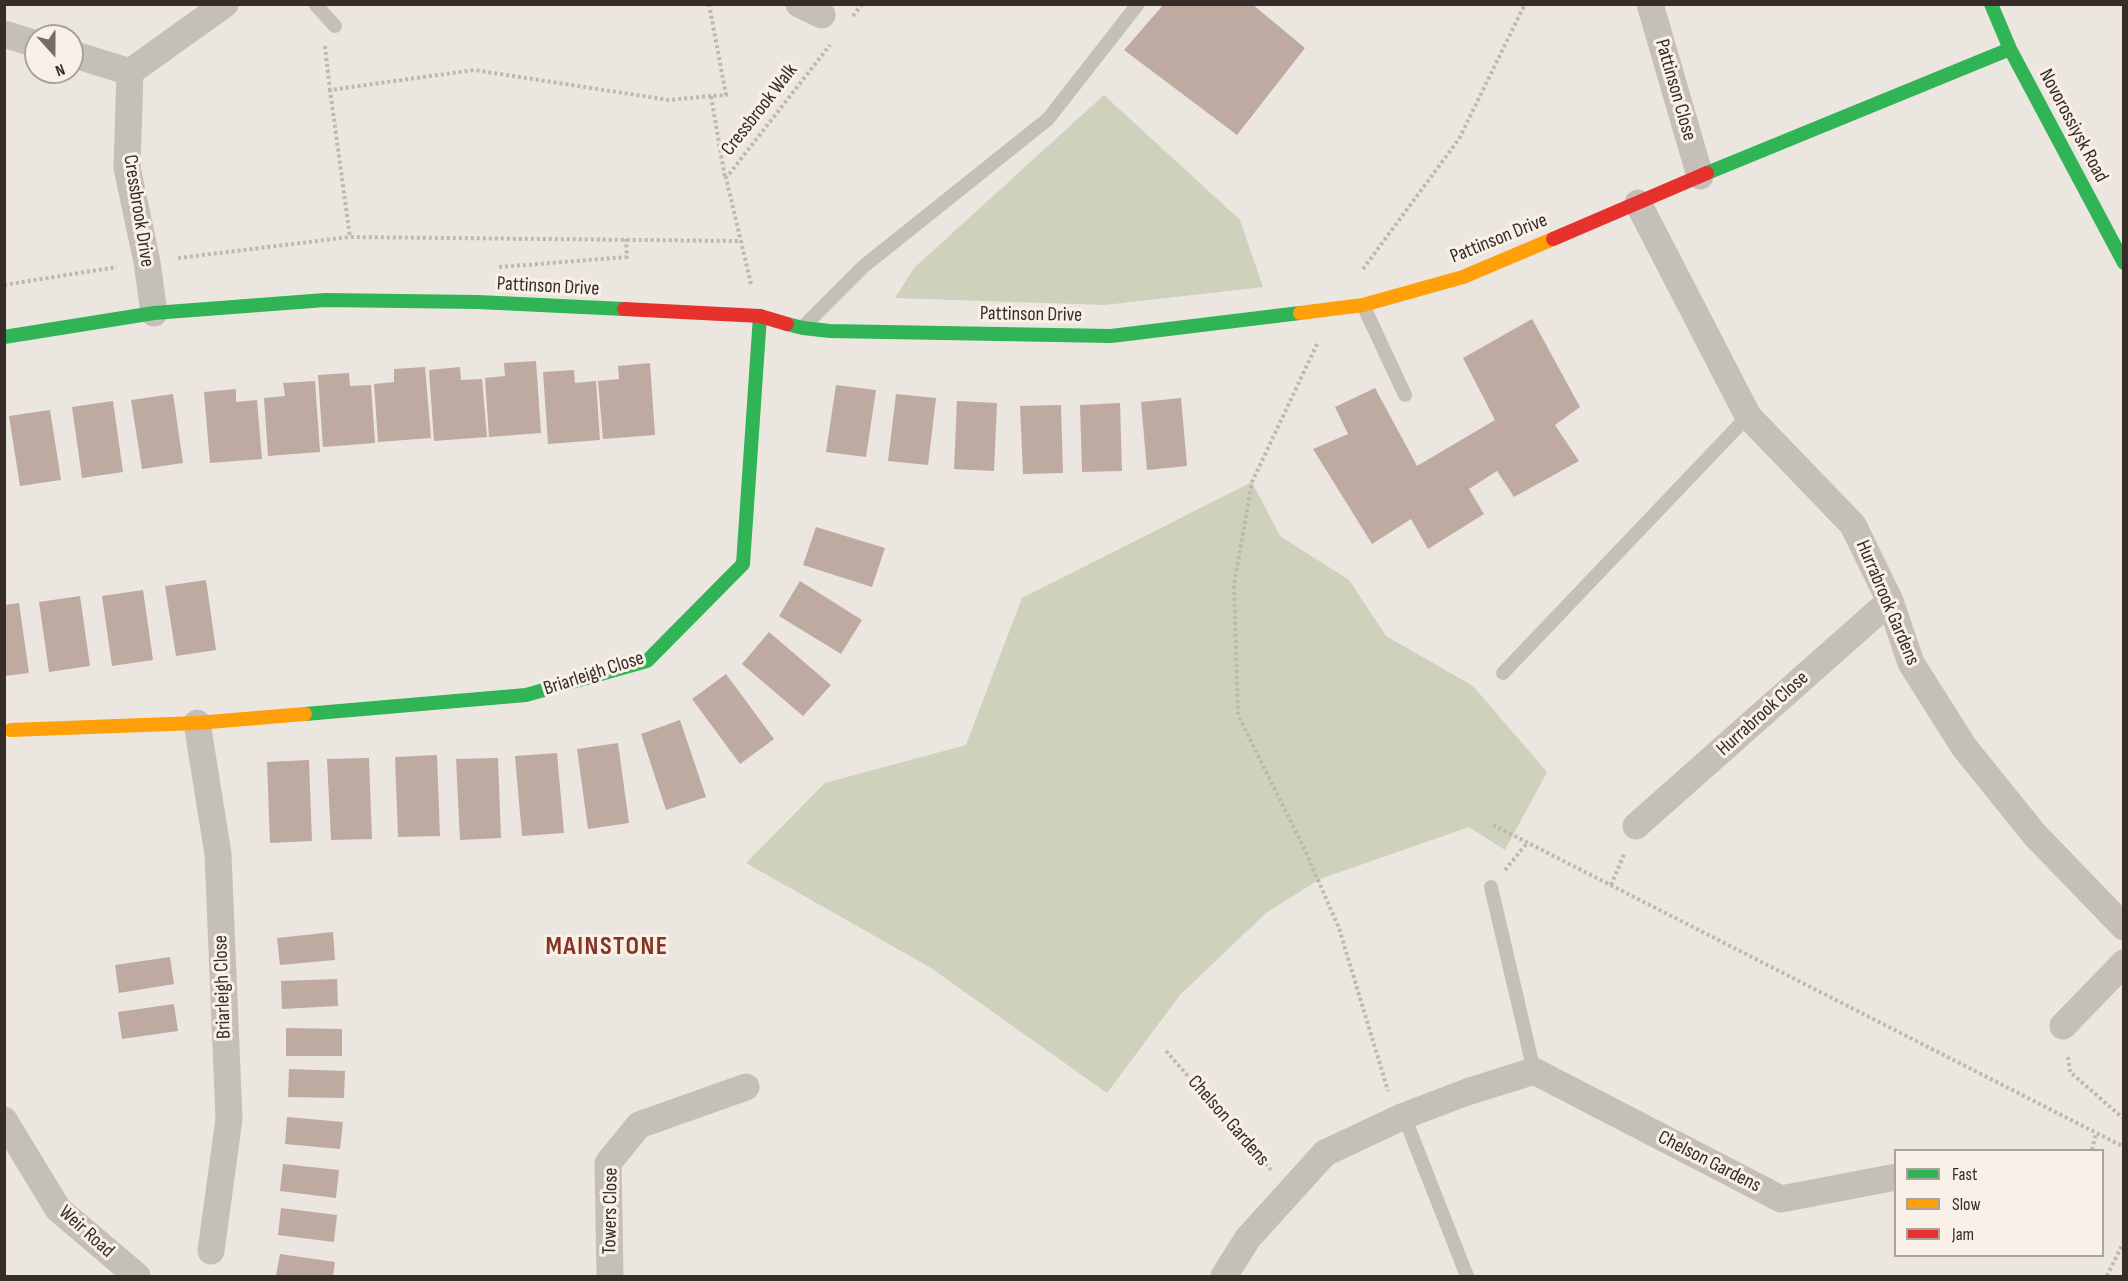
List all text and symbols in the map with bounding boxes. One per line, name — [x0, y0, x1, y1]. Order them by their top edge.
north arrow — [24, 24, 84, 84]
street label: Pattinson Close — [1649, 36, 1701, 144]
text: N — [53, 59, 67, 80]
street label: Cressbrook Walk — [717, 59, 803, 161]
street label: Novorossiysk Road — [2033, 65, 2113, 187]
street label: Cressbrook Drive — [117, 153, 159, 269]
street label: Pattinson Drive — [1447, 209, 1551, 269]
street label: Pattinson Drive — [496, 272, 600, 302]
street label: Pattinson Drive — [980, 302, 1082, 328]
street label: Hurrabrook Gardens — [1850, 537, 1924, 669]
street label: Briarleigh Close — [541, 647, 647, 701]
street label: Hurrabrook Close — [1712, 666, 1814, 762]
district label: MAINSTONE — [545, 931, 669, 963]
street label: Briarleigh Close — [209, 935, 237, 1039]
street label: Chelson Gardens — [1182, 1071, 1274, 1171]
street label: Chelson Gardens — [1653, 1126, 1765, 1198]
legend — [1894, 1149, 2104, 1257]
text: Fast — [1952, 1164, 1977, 1185]
street label: Towers Close — [598, 1167, 624, 1255]
text: Slow — [1952, 1194, 1981, 1215]
street label: Weir Road — [53, 1201, 119, 1263]
text: Jam — [1952, 1224, 1974, 1245]

